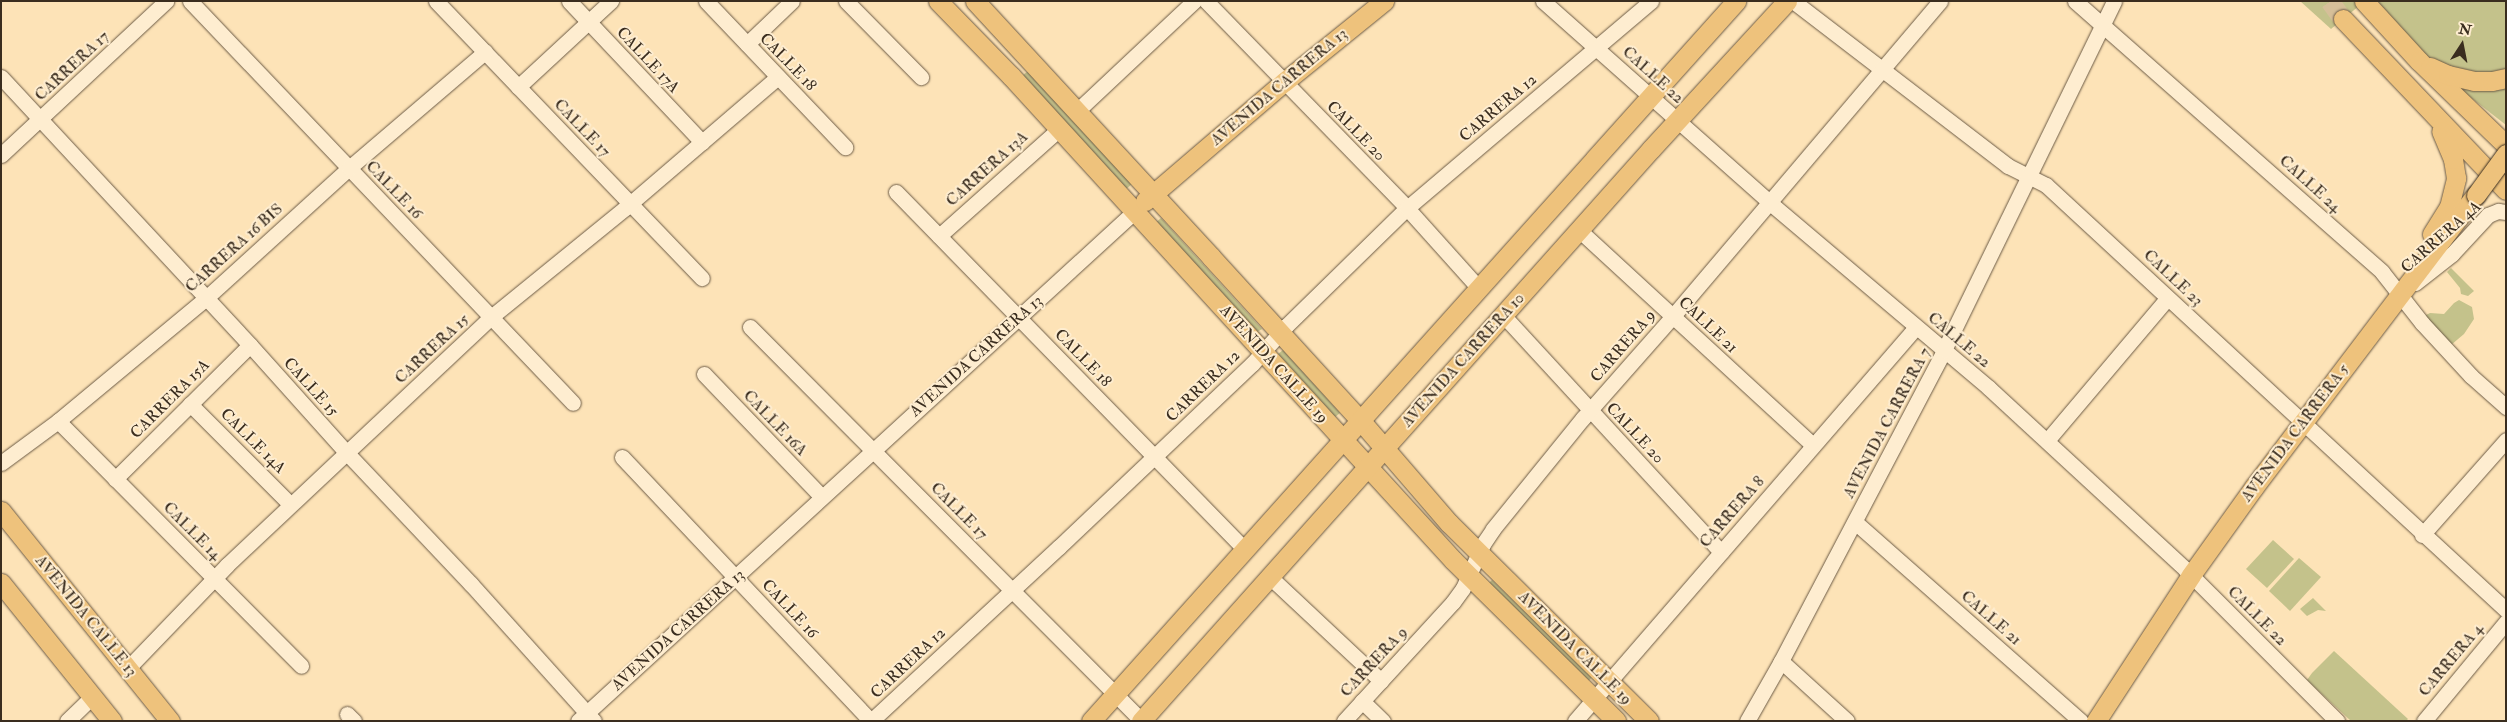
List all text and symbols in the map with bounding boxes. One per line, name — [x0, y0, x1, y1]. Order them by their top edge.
north arrow — [2437, 20, 2487, 70]
text: N — [2457, 20, 2473, 39]
street label: CALLE 17A — [613, 23, 683, 97]
street label: AVENIDA CARRERA 13 — [1207, 24, 1351, 150]
street label: CARRERA 17 — [31, 27, 113, 105]
street label: CALLE 18 — [756, 29, 820, 95]
street label: CALLE 22 — [1618, 42, 1688, 108]
street label: CARRERA 12 — [1455, 70, 1541, 146]
street label: CALLE 17 — [550, 95, 614, 161]
street label: CALLE 20 — [1323, 97, 1389, 165]
street label: CARRERA 13A — [942, 127, 1032, 211]
street label: CALLE 24 — [2275, 151, 2345, 217]
street label: CALLE 16 — [362, 157, 426, 223]
street label: CARRERA 4A — [2397, 197, 2485, 277]
street label: CARRERA 16 BIS — [181, 199, 287, 297]
street label: CALLE 23 — [2139, 246, 2207, 310]
street label: AVENIDA CARRERA 10 — [1398, 289, 1528, 431]
street label: AVENIDA CARRERA 13 — [906, 291, 1046, 421]
street label: CALLE 21 — [1674, 293, 1742, 357]
street label: AVENIDA CALLE 19 — [1216, 301, 1332, 427]
street label: CARRERA 9 — [1586, 306, 1660, 386]
street label: CALLE 22 — [1924, 308, 1994, 372]
street label: CARRERA 15 — [391, 310, 473, 388]
street label: CALLE 18 — [1051, 325, 1115, 391]
street label: AVENIDA CARRERA 7 — [1839, 344, 1935, 502]
street label: CARRERA 12 — [1162, 346, 1244, 426]
street label: CALLE 15 — [280, 354, 342, 420]
street label: CARRERA 15A — [126, 355, 214, 443]
street label: AVENIDA CARRERA 5 — [2237, 360, 2353, 506]
street label: CALLE 16A — [739, 386, 811, 460]
street label: CALLE 20 — [1602, 399, 1668, 467]
street label: CALLE 14A — [216, 404, 290, 478]
street label: CARRERA 8 — [1696, 472, 1768, 552]
street label: CALLE 17 — [926, 478, 992, 544]
street label: CALLE 14 — [159, 498, 225, 564]
street label: AVENIDA CALLE 13 — [31, 551, 141, 681]
street label: AVENIDA CARRERA 13 — [608, 565, 748, 695]
street label: CALLE 16 — [758, 576, 822, 642]
street label: CALLE 22 — [2223, 582, 2291, 650]
street label: AVENIDA CALLE 19 — [1514, 587, 1636, 709]
street label: CALLE 21 — [1957, 587, 2025, 649]
street label: CARRERA 4 — [2415, 619, 2487, 701]
street label: CARRERA 9 — [1336, 623, 1412, 701]
street label: CARRERA 12 — [867, 624, 949, 702]

